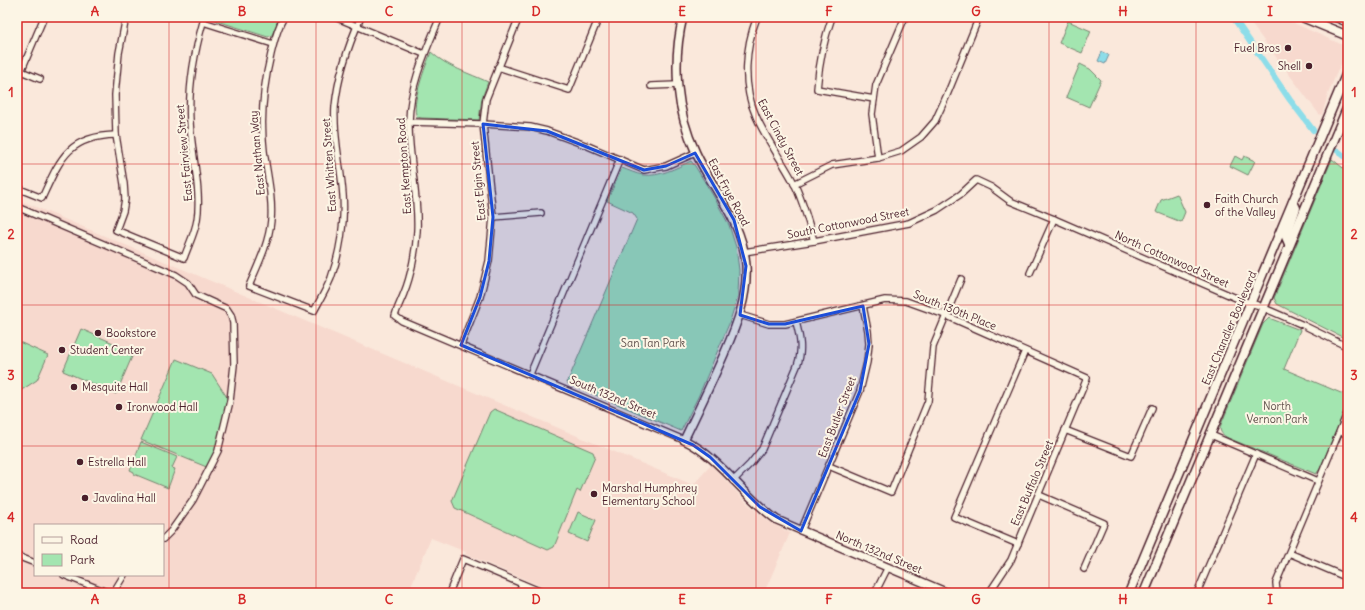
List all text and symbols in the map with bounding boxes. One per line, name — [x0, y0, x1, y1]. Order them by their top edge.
text: A — [91, 3, 100, 20]
text: B — [238, 3, 247, 20]
text: C — [385, 3, 394, 20]
text: D — [531, 3, 541, 20]
text: E — [678, 3, 686, 20]
text: F — [825, 3, 833, 20]
text: G — [971, 3, 981, 20]
text: H — [1118, 3, 1128, 20]
text: I — [1267, 3, 1273, 20]
place label: Fuel Bros — [1234, 41, 1280, 55]
marker: Fuel Bros — [1283, 43, 1293, 53]
place label: Shell — [1278, 59, 1301, 73]
marker: Shell — [1304, 61, 1314, 71]
text: 1 — [8, 84, 14, 101]
text: 1 — [1351, 84, 1357, 101]
street label: East Cindy Street — [755, 96, 807, 178]
street label: East Fairview Street — [173, 104, 195, 202]
street label: East Nathan Way — [246, 110, 268, 196]
street label: East Whitten Street — [319, 117, 339, 213]
street label: East Kempton Road — [394, 117, 414, 215]
street label: East Elgin Street — [468, 140, 488, 221]
street label: East Frye Road — [705, 156, 753, 229]
place label: Faith Church of the Valley — [1215, 192, 1278, 219]
marker: Faith Church of the Valley — [1202, 200, 1212, 210]
street label: South Cottonwood Street — [786, 204, 910, 242]
text: 2 — [7, 226, 15, 243]
text: 2 — [1350, 226, 1358, 243]
street label: North Cottonwood Street — [1113, 228, 1231, 291]
street label: East Chandler Boulevard — [1199, 268, 1260, 387]
street label: South 130th Place — [911, 287, 999, 333]
place label: Bookstore — [106, 326, 156, 340]
marker: Bookstore — [93, 328, 103, 338]
park label: San Tan Park — [621, 336, 686, 350]
place label: Student Center — [70, 343, 145, 357]
marker: Student Center — [57, 345, 67, 355]
text: 3 — [7, 367, 15, 384]
text: 3 — [1350, 367, 1358, 384]
street label: South 132nd Street — [568, 372, 659, 422]
street label: East Butler Street — [815, 374, 859, 460]
place label: Mesquite Hall — [82, 380, 148, 394]
marker: Mesquite Hall — [69, 382, 79, 392]
park label: North Vernon Park — [1246, 399, 1308, 426]
place label: Ironwood Hall — [127, 400, 198, 414]
marker: Ironwood Hall — [114, 402, 124, 412]
street label: East Buffalo Street — [1008, 438, 1056, 528]
place label: Estrella Hall — [88, 455, 146, 469]
marker: Estrella Hall — [75, 457, 85, 467]
place label: Marshal Humphrey Elementary School — [602, 481, 697, 508]
marker: Marshal Humphrey Elementary School — [589, 489, 599, 499]
place label: Javalina Hall — [93, 491, 156, 505]
marker: Javalina Hall — [80, 493, 90, 503]
text: 4 — [7, 509, 15, 526]
text: 4 — [1350, 509, 1358, 526]
legend — [34, 524, 164, 576]
street label: North 132nd Street — [834, 528, 924, 577]
text: Road — [70, 532, 98, 547]
text: Park — [70, 552, 95, 567]
text: A — [91, 591, 100, 608]
text: B — [238, 591, 247, 608]
text: C — [385, 591, 394, 608]
text: D — [531, 591, 541, 608]
text: E — [678, 591, 686, 608]
text: F — [825, 591, 833, 608]
text: G — [971, 591, 981, 608]
text: H — [1118, 591, 1128, 608]
text: I — [1267, 591, 1273, 608]

